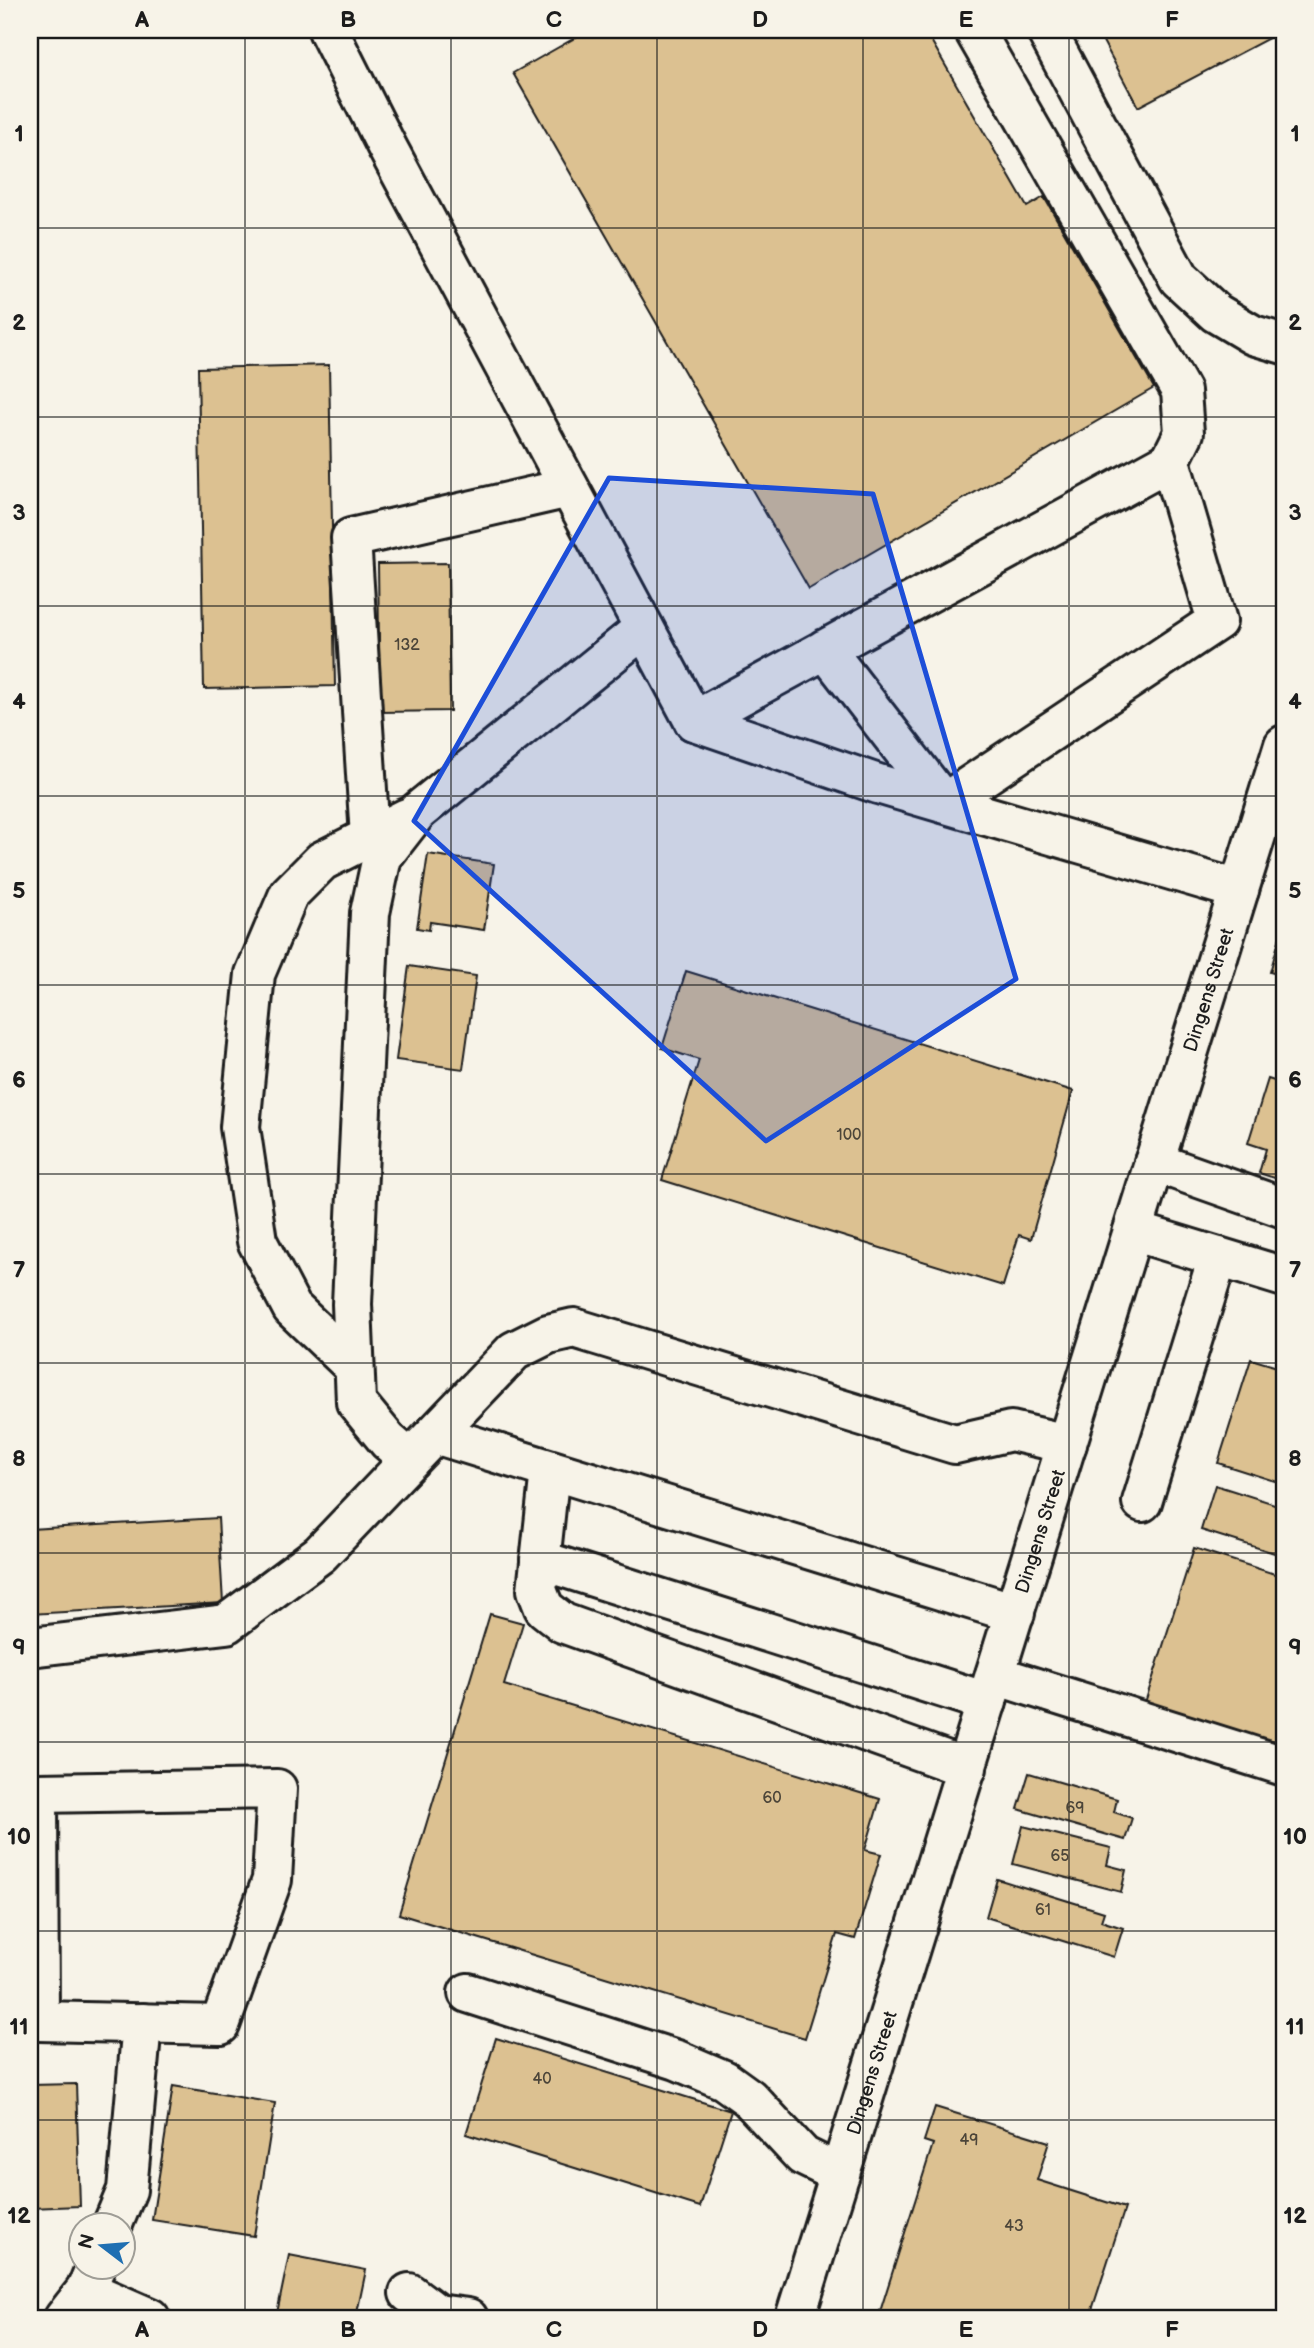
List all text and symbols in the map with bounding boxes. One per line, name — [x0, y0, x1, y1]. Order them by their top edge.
text: A — [134, 6, 150, 34]
text: B — [340, 6, 356, 34]
text: C — [546, 6, 562, 34]
text: D — [752, 6, 768, 34]
text: E — [959, 6, 974, 34]
text: F — [1165, 6, 1179, 34]
text: 1 — [14, 120, 24, 148]
text: 1 — [1290, 120, 1300, 148]
text: 2 — [12, 309, 26, 337]
text: 2 — [1288, 309, 1302, 337]
text: 3 — [12, 499, 26, 527]
text: 3 — [1288, 499, 1302, 527]
house number: 132 — [394, 636, 420, 655]
text: 4 — [12, 688, 26, 716]
text: 4 — [1288, 688, 1302, 716]
text: 5 — [12, 877, 26, 905]
text: 5 — [1288, 877, 1302, 905]
street label: Dingens Street — [1179, 925, 1239, 1055]
text: 6 — [12, 1066, 26, 1094]
text: 6 — [1288, 1066, 1302, 1094]
house number: 100 — [836, 1126, 862, 1145]
text: 7 — [13, 1256, 26, 1284]
text: 7 — [1289, 1256, 1302, 1284]
text: 8 — [12, 1445, 26, 1473]
text: 8 — [1288, 1445, 1302, 1473]
street label: Dingens Street — [1011, 1467, 1071, 1596]
text: 9 — [12, 1634, 26, 1662]
text: 9 — [1288, 1634, 1302, 1662]
house number: 60 — [762, 1789, 782, 1808]
house number: 69 — [1065, 1799, 1085, 1818]
text: 10 — [7, 1823, 31, 1851]
text: 10 — [1283, 1823, 1307, 1851]
house number: 65 — [1051, 1847, 1069, 1866]
house number: 61 — [1035, 1901, 1051, 1920]
street label: Dingens Street — [843, 2008, 903, 2138]
text: 11 — [9, 2013, 29, 2041]
text: 11 — [1285, 2013, 1305, 2041]
house number: 40 — [532, 2070, 552, 2089]
house number: 49 — [959, 2131, 979, 2150]
text: 12 — [7, 2202, 31, 2230]
text: 12 — [1283, 2202, 1307, 2230]
north arrow — [66, 2212, 136, 2282]
house number: 43 — [1004, 2217, 1024, 2236]
text: N — [74, 2232, 100, 2252]
text: A — [134, 2316, 150, 2344]
text: B — [340, 2316, 356, 2344]
text: C — [546, 2316, 562, 2344]
text: D — [752, 2316, 768, 2344]
text: E — [959, 2316, 974, 2344]
text: F — [1165, 2316, 1179, 2344]

